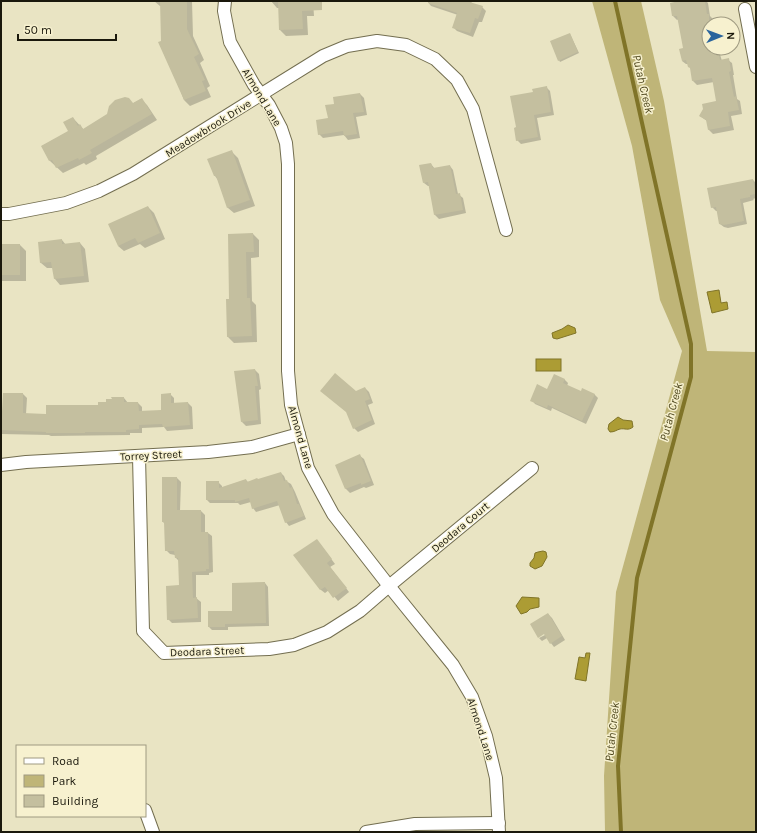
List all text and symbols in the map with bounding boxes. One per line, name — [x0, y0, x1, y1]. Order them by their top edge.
scale bar — [18, 16, 116, 42]
north arrow — [701, 16, 741, 56]
text: 50 m — [24, 23, 52, 37]
text: N — [724, 32, 737, 40]
water label: Putah Creek — [629, 53, 657, 116]
street label: Almond Lane — [239, 66, 284, 129]
street label: Meadowbrook Drive — [163, 97, 254, 160]
water label: Putah Creek — [657, 380, 686, 443]
street label: Almond Lane — [285, 404, 316, 470]
street label: Torrey Street — [120, 447, 182, 464]
street label: Deodara Court — [429, 499, 492, 555]
street label: Deodara Street — [170, 644, 244, 659]
street label: Almond Lane — [464, 696, 497, 762]
water label: Putah Creek — [602, 701, 622, 762]
legend — [16, 745, 146, 817]
text: Road — [52, 754, 80, 768]
text: Park — [52, 774, 77, 788]
text: Building — [52, 794, 99, 808]

